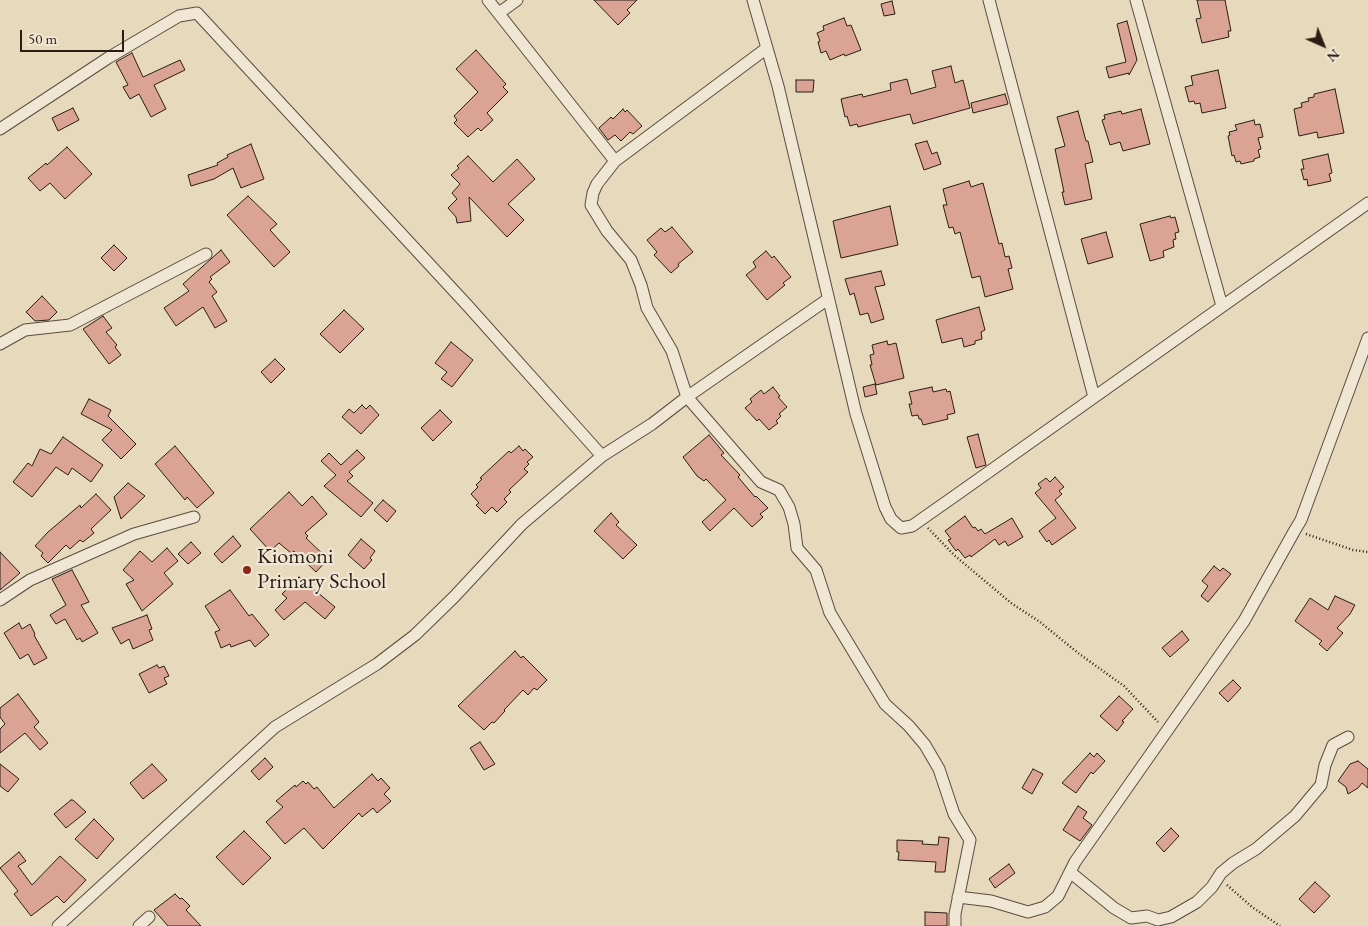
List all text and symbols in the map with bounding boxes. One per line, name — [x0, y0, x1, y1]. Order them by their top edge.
scale bar — [22, 20, 126, 52]
north arrow — [1298, 20, 1348, 70]
text: 50 m — [28, 29, 57, 48]
text: N — [1323, 45, 1344, 66]
place label: Kiomoni Primary School — [257, 544, 386, 596]
marker: Kiomoni Primary School — [241, 564, 253, 576]

